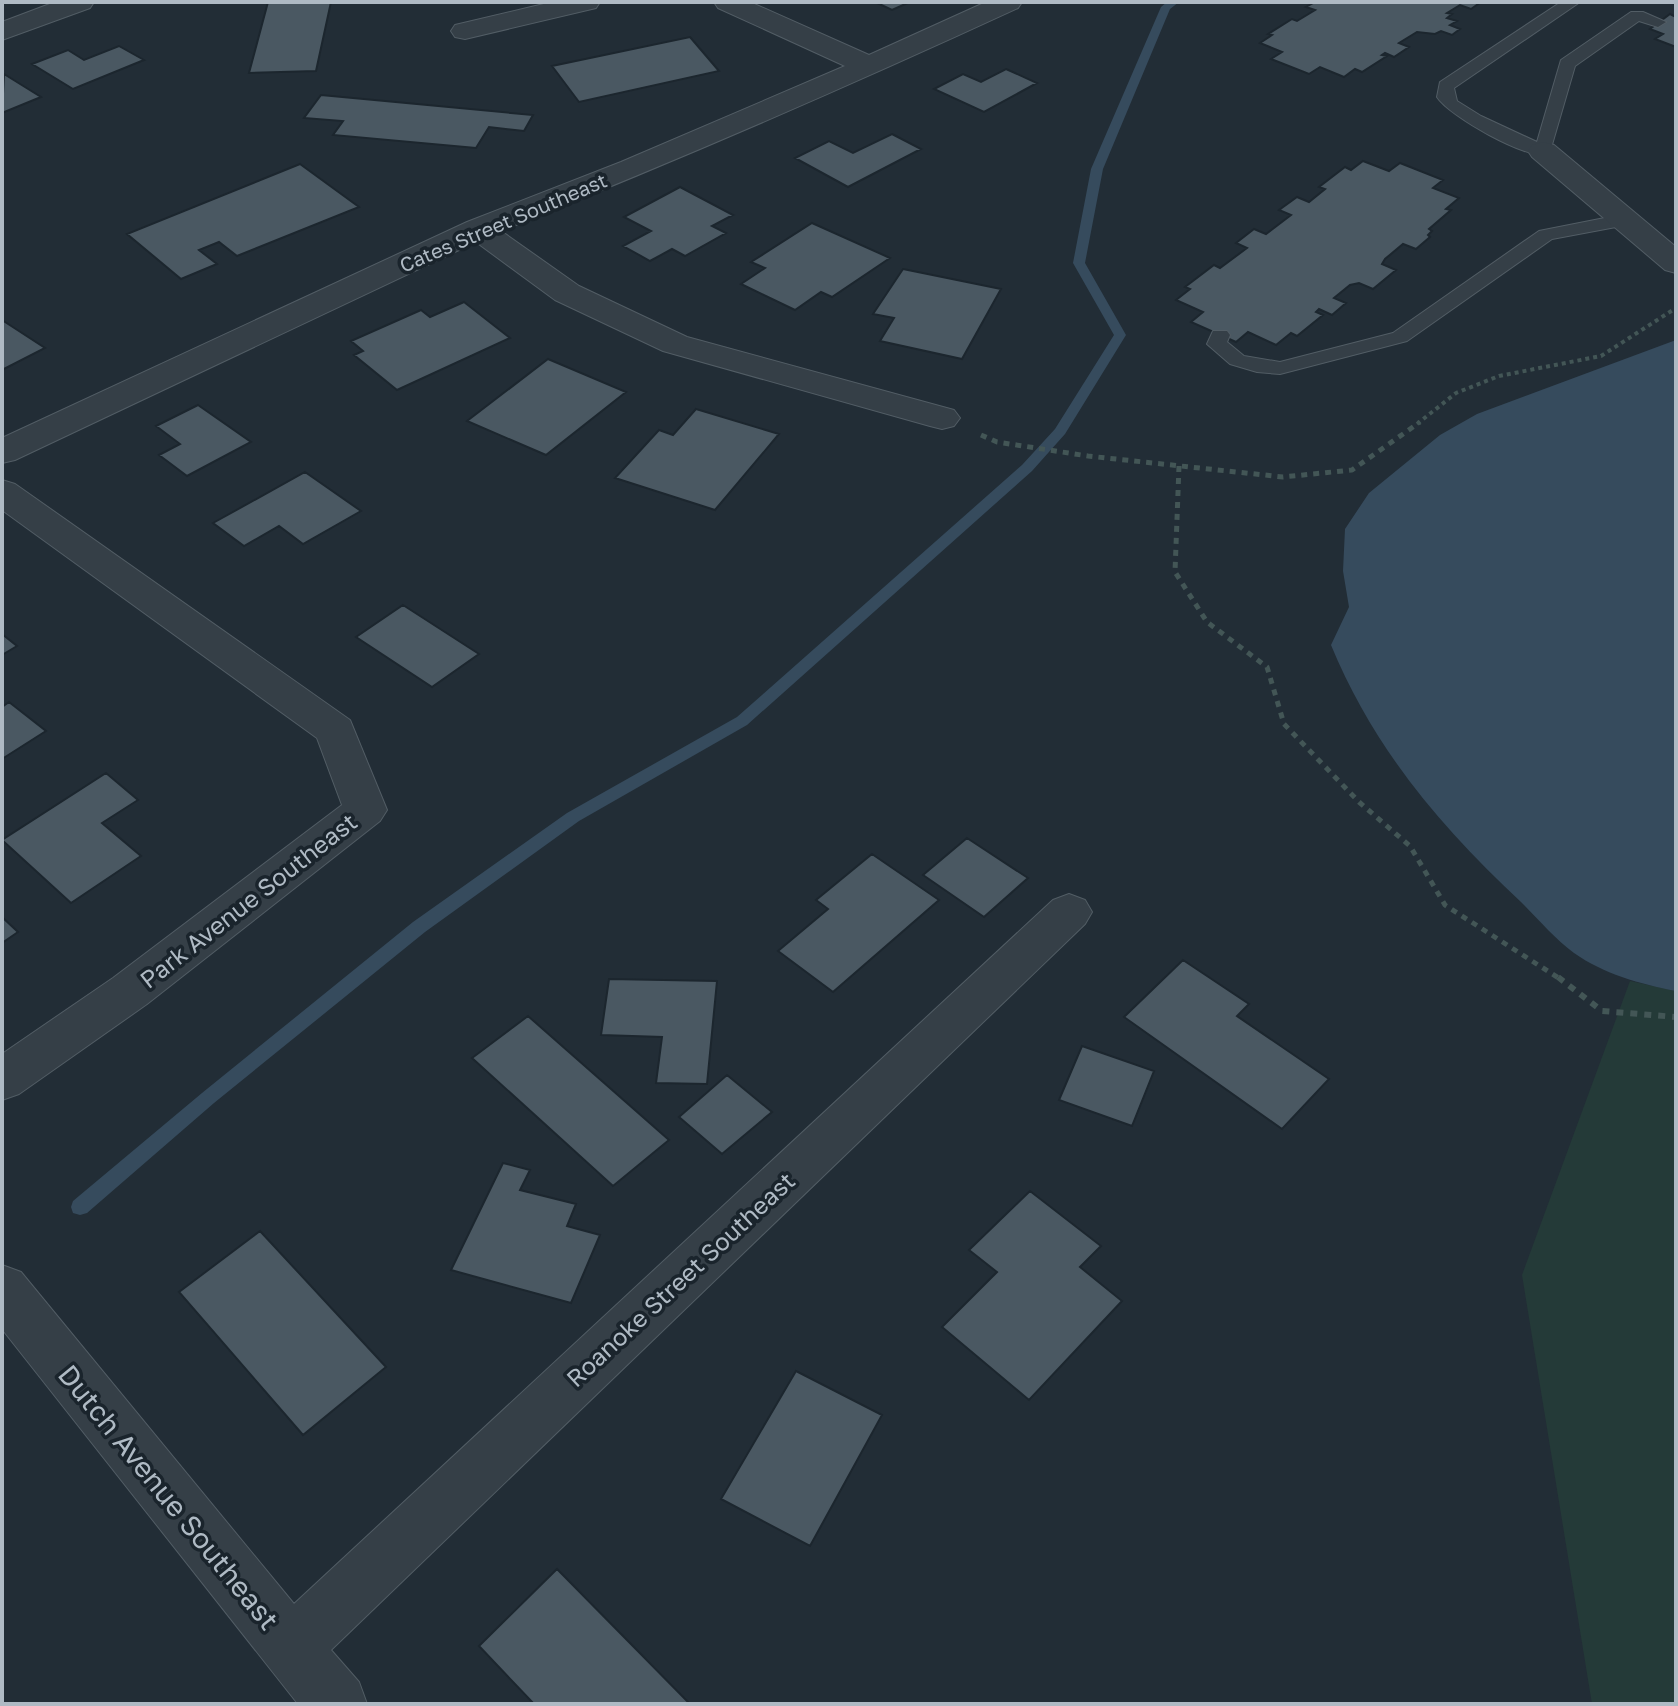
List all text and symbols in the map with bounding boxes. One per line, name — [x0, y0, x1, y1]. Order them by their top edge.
street label: Cates Street Southeast — [396, 167, 610, 277]
street label: Park Avenue Southeast — [134, 806, 362, 994]
street label: Roanoke Street Southeast — [560, 1166, 800, 1392]
street label: Dutch Avenue Southeast — [52, 1358, 286, 1636]

